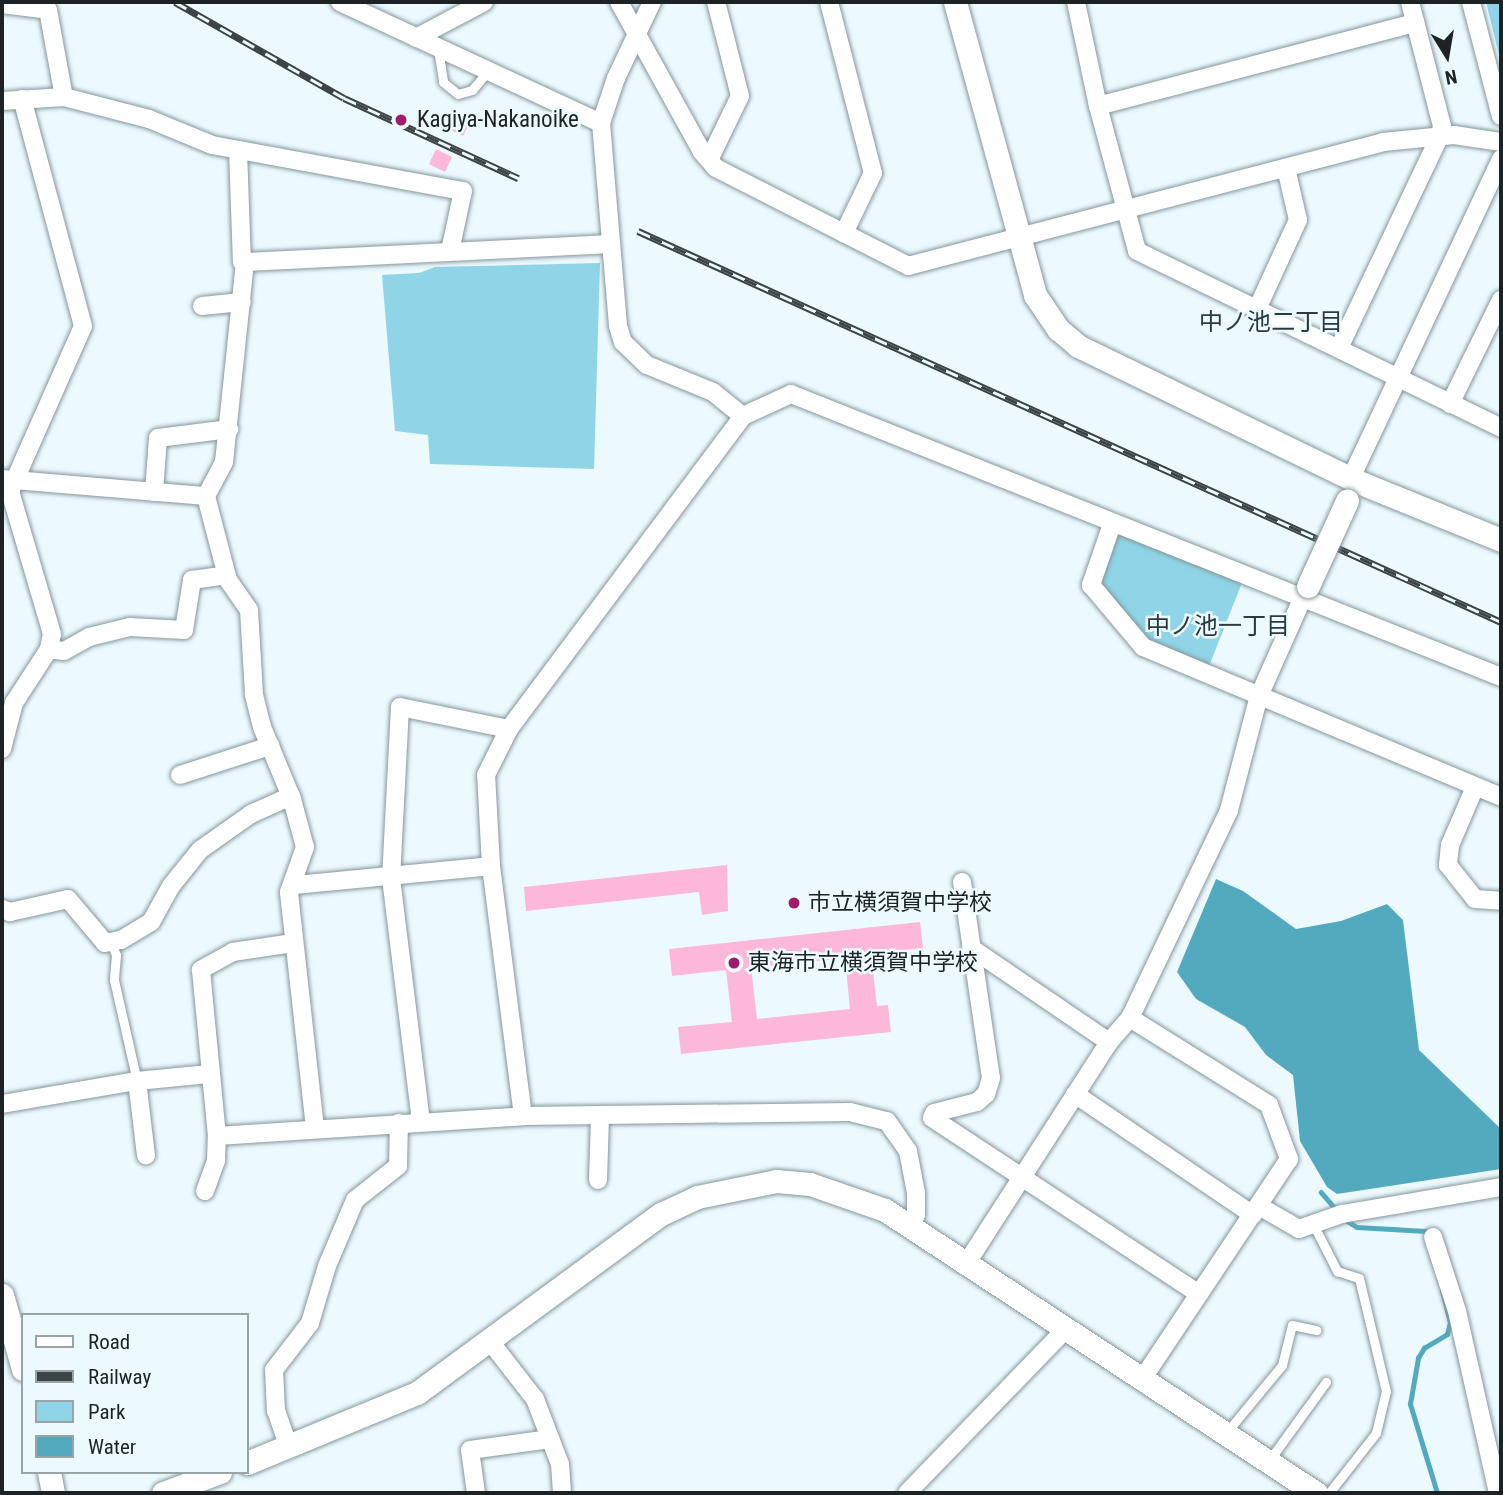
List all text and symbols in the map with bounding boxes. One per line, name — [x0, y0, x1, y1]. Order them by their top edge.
north arrow — [1412, 21, 1482, 91]
text: N — [1443, 65, 1459, 90]
place label: Kagiya-Nakanoike — [417, 106, 579, 134]
marker: Kagiya-Nakanoike — [391, 110, 411, 130]
district label: 中ノ池二丁目 — [1199, 309, 1343, 337]
district label: 中ノ池一丁目 — [1146, 613, 1290, 641]
place label: 市立横須賀中学校 — [808, 889, 992, 917]
marker: 市立横須賀中学校 — [786, 895, 802, 911]
place label: 東海市立横須賀中学校 — [748, 949, 978, 977]
marker: 東海市立横須賀中学校 — [726, 955, 742, 971]
legend — [21, 1313, 248, 1474]
text: Road — [88, 1330, 130, 1354]
text: Railway — [88, 1365, 151, 1389]
text: Park — [88, 1400, 125, 1424]
text: Water — [88, 1435, 136, 1459]

